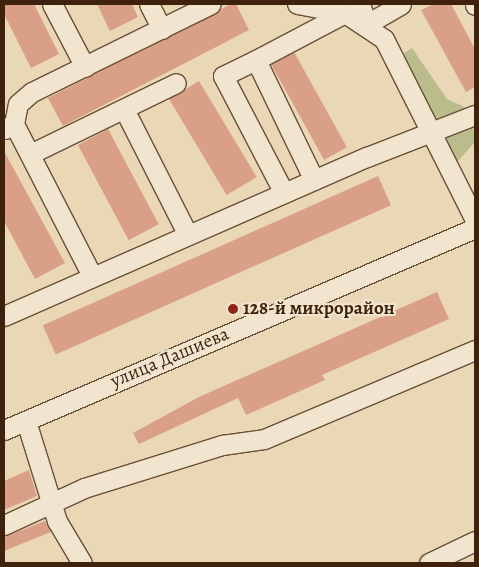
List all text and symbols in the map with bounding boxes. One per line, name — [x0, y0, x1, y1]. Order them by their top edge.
place label: 128-й микрорайон — [243, 298, 395, 320]
marker: 128-й микрорайон — [227, 303, 239, 315]
street label: улица Дашиева — [107, 323, 233, 393]

